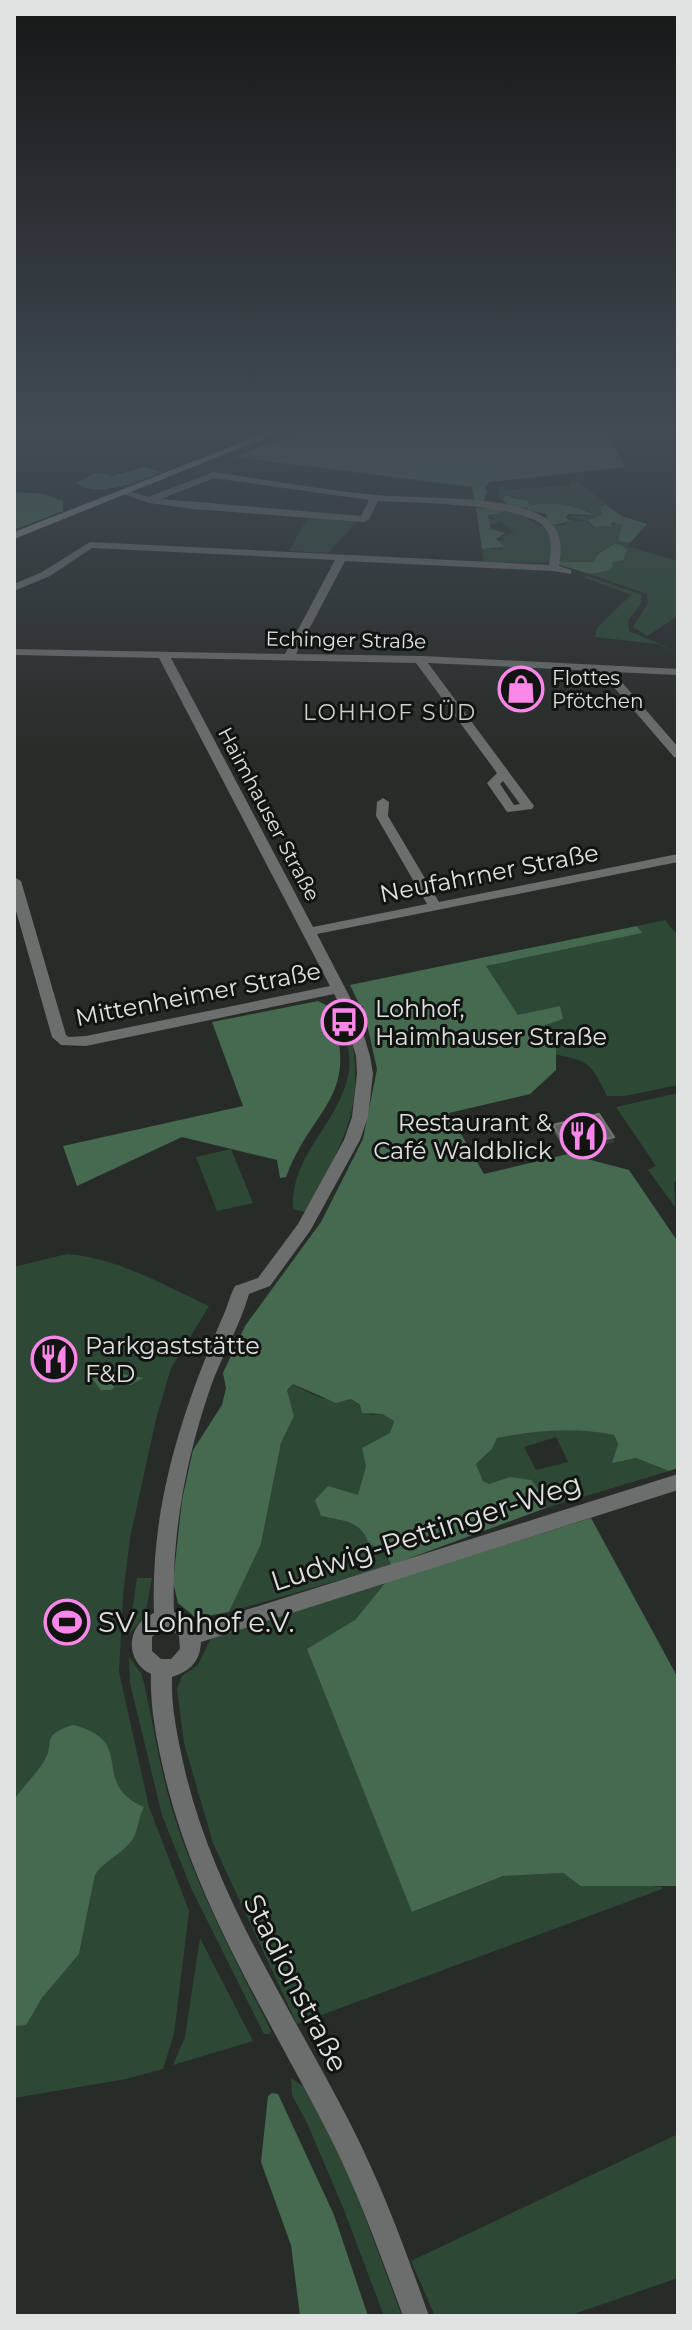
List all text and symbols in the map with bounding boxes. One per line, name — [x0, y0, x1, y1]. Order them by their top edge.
street label: Echinger Straße — [265, 627, 427, 653]
shop icon: Flottes Pfötchen — [497, 665, 545, 713]
place label: Flottes Pfötchen — [552, 666, 643, 713]
district label: LOHHOF SÜD — [303, 699, 477, 726]
street label: Haimhauser Straße — [213, 723, 325, 905]
street label: Neufahrner Straße — [377, 838, 601, 908]
street label: Mittenheimer Straße — [73, 956, 323, 1032]
place label: Lohhof, Haimhauser Straße — [375, 994, 607, 1051]
bus stop icon: Lohhof, Haimhauser Straße — [320, 998, 368, 1046]
place label: Restaurant & Café Waldblick — [373, 1108, 553, 1165]
restaurant icon: Restaurant & Café Waldblick — [559, 1112, 607, 1160]
place label: Parkgaststätte F&D — [85, 1331, 260, 1388]
restaurant icon: Parkgaststätte F&D — [30, 1335, 78, 1383]
street label: Ludwig-Pettinger-Weg — [267, 1466, 585, 1598]
sports icon: SV Lohhof e.V. — [43, 1598, 91, 1646]
place label: SV Lohhof e.V. — [98, 1605, 294, 1639]
street label: Stadionstraße — [237, 1888, 355, 2078]

